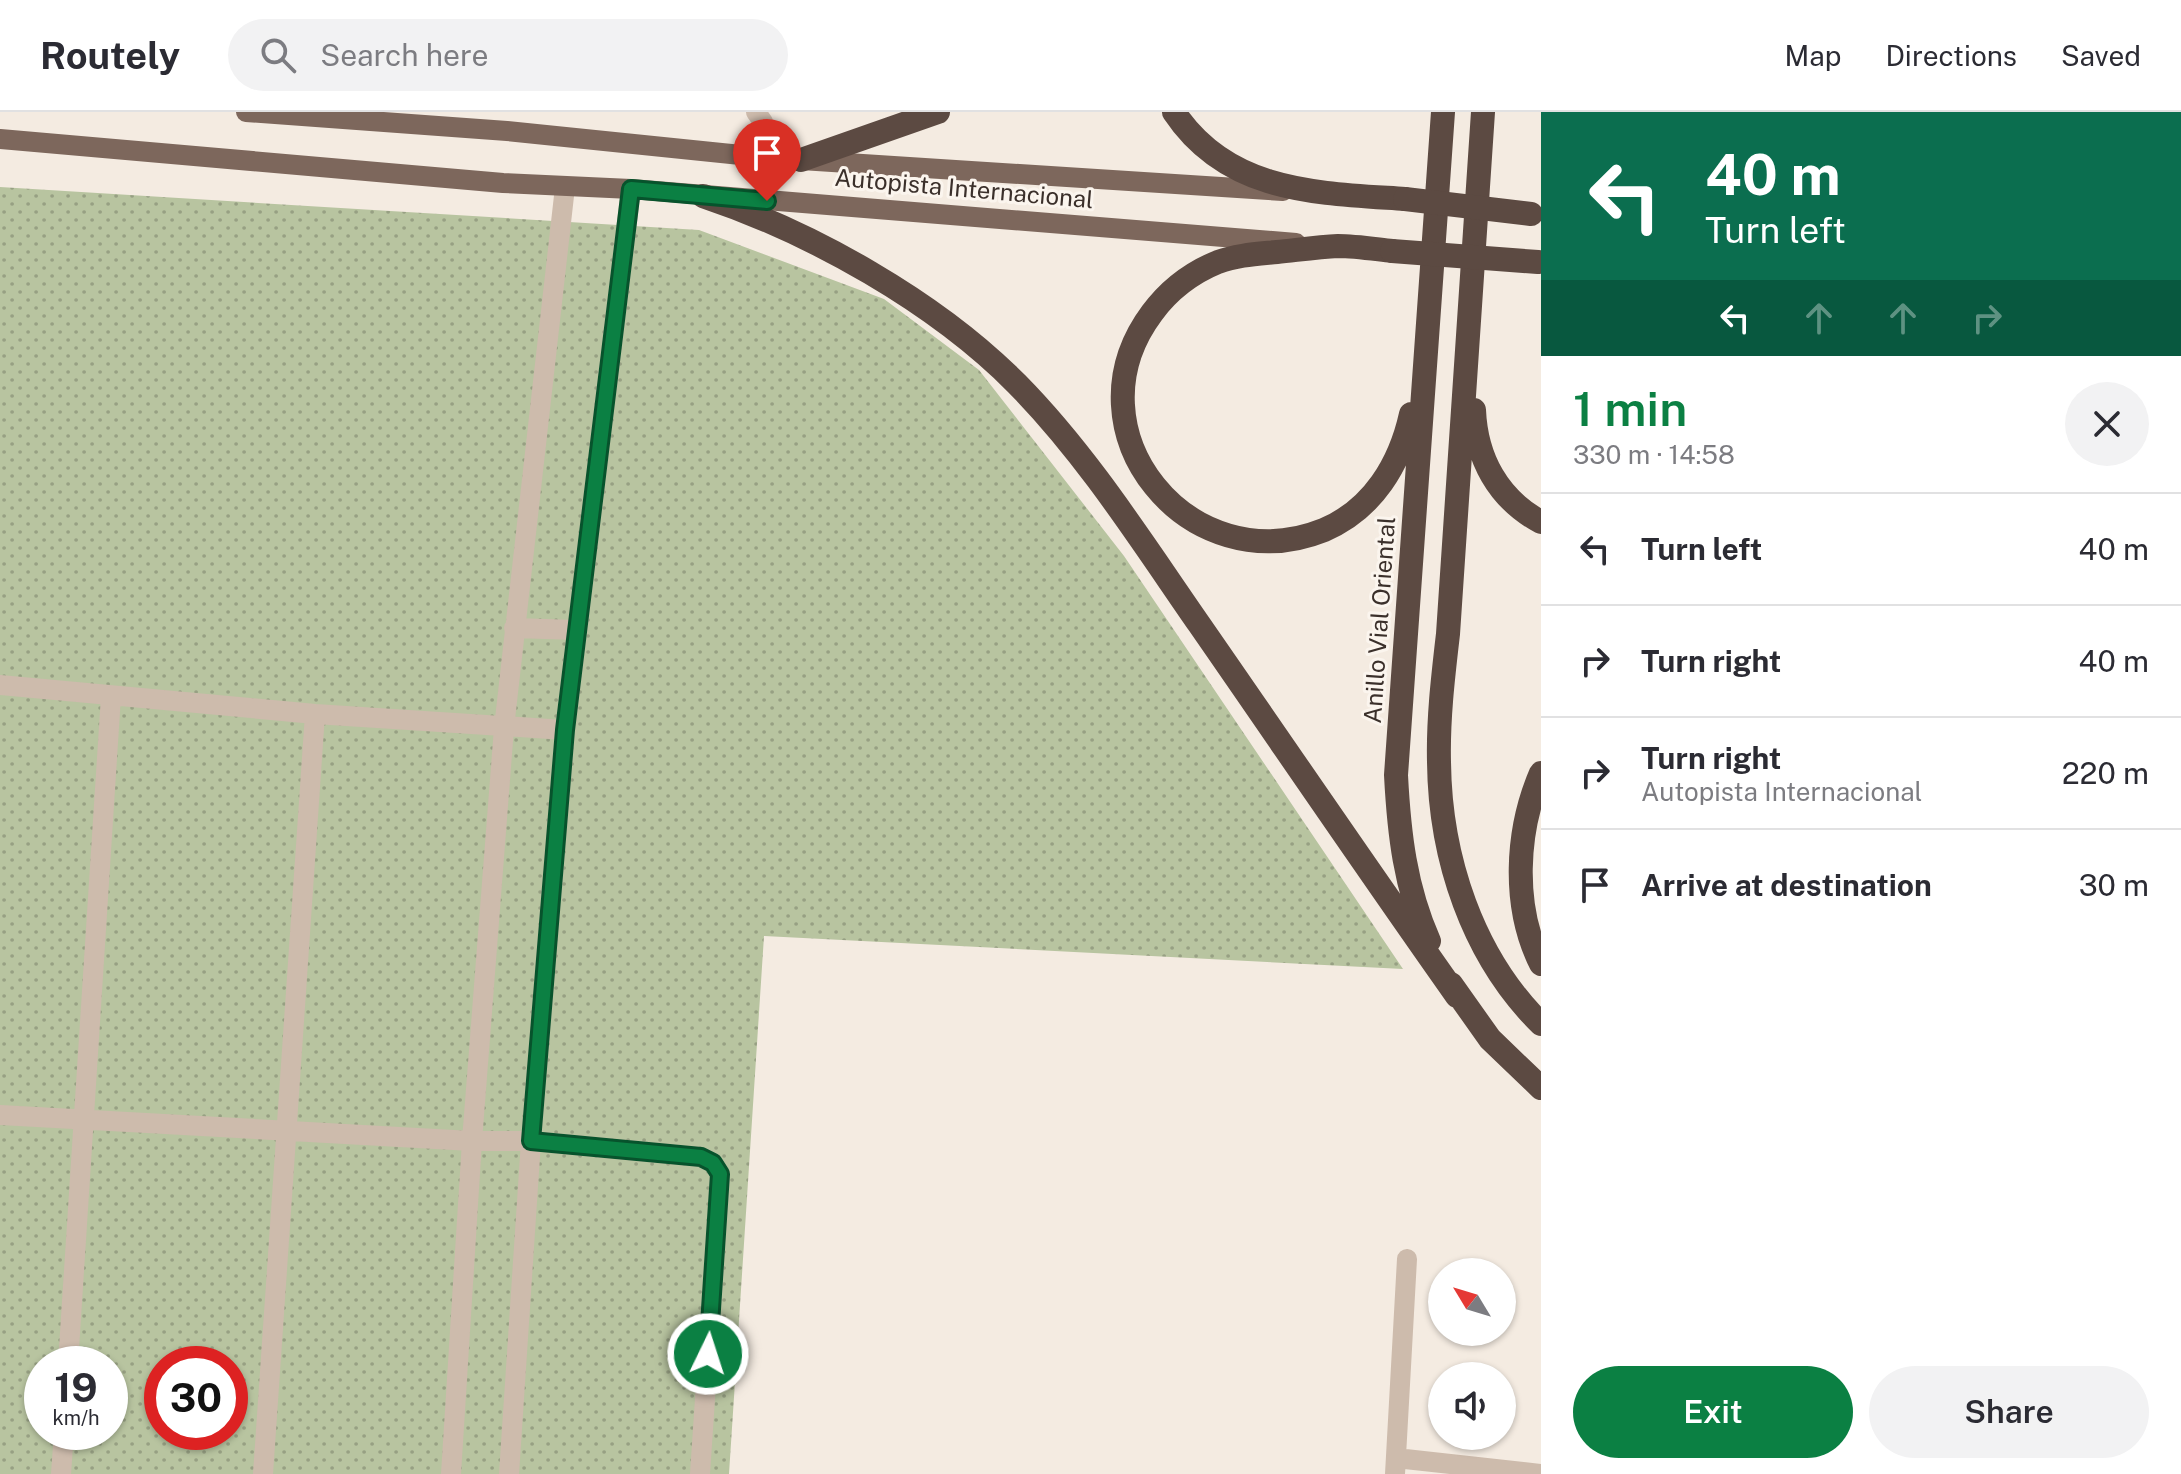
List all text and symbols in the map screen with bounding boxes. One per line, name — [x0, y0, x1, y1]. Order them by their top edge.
search box — [228, 19, 788, 91]
text: Routely — [40, 33, 180, 78]
icon: search — [256, 33, 300, 77]
text: Search here — [320, 37, 489, 73]
text: Map — [1785, 39, 1841, 72]
text: Directions — [1885, 39, 2017, 72]
text: Saved — [2061, 39, 2141, 72]
pin — [733, 119, 801, 201]
icon: arrive — [745, 131, 789, 175]
text: 40 m — [1705, 142, 1841, 208]
icon: left — [1573, 144, 1677, 248]
street label: Autopista Internacional — [833, 163, 1095, 213]
text: Turn left — [1705, 209, 1846, 251]
icon: left — [1713, 296, 1757, 340]
icon: ahead — [1797, 296, 1841, 340]
icon: ahead — [1881, 296, 1925, 340]
icon: right — [1965, 296, 2009, 340]
text: 1 min — [1573, 380, 1687, 437]
button: close — [2065, 382, 2149, 466]
text: 330 m · 14:58 — [1573, 439, 1735, 470]
street label: Anillo Vial Oriental — [1358, 516, 1400, 724]
icon: left — [1573, 527, 1617, 571]
text: Turn left — [1641, 531, 1762, 567]
text: 40 m — [2079, 531, 2149, 567]
icon: right — [1573, 639, 1617, 683]
text: Turn right — [1641, 643, 1781, 679]
text: 40 m — [2079, 643, 2149, 679]
text: Turn right — [1641, 740, 1781, 776]
icon: right — [1573, 751, 1617, 795]
text: 220 m — [2062, 755, 2149, 791]
text: Autopista Internacional — [1641, 776, 1922, 807]
icon: arrive — [1573, 863, 1617, 907]
text: Arrive at destination — [1641, 867, 1932, 903]
text: 30 m — [2079, 867, 2149, 903]
north arrow — [1428, 1258, 1516, 1346]
map controls — [1428, 1258, 1516, 1450]
position arrow — [666, 1312, 750, 1396]
speed limit sign: 30 — [144, 1346, 248, 1450]
button: sound — [1428, 1362, 1516, 1450]
text: 19 — [54, 1364, 98, 1411]
button: Exit — [1573, 1366, 1853, 1458]
button: Share — [1869, 1366, 2149, 1458]
text: km/h — [52, 1406, 100, 1430]

